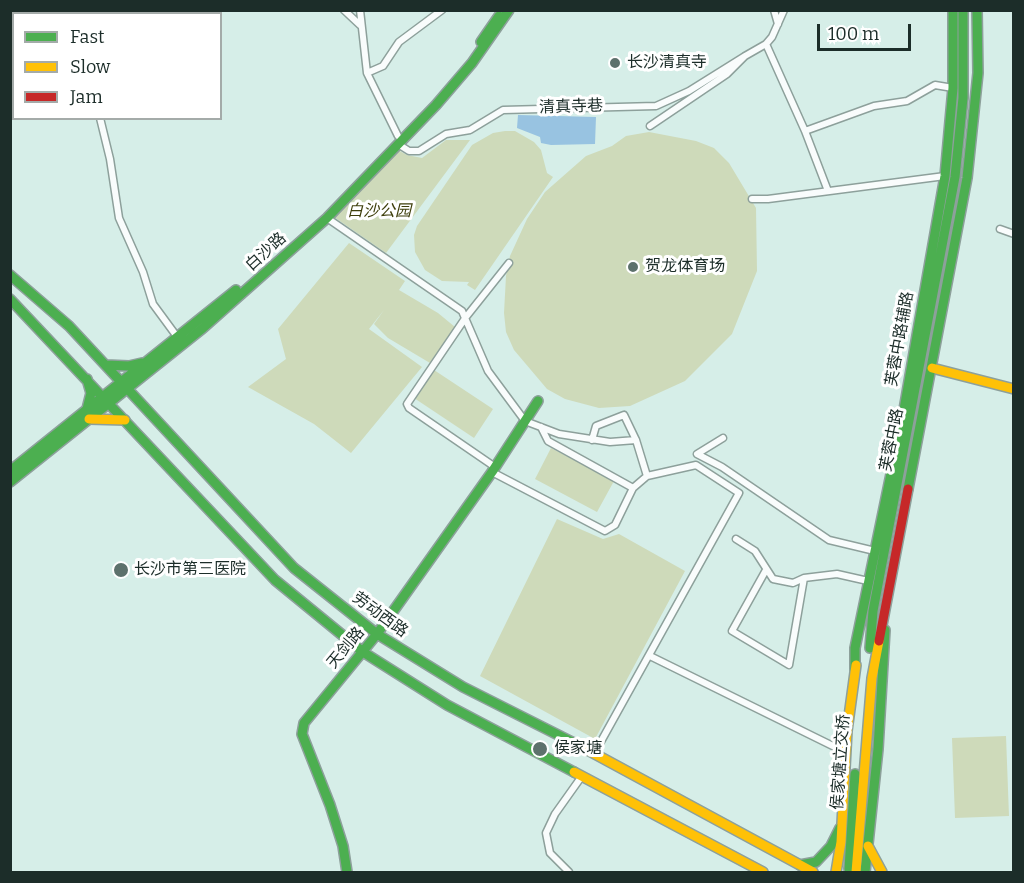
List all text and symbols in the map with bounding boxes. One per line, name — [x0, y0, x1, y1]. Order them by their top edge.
legend — [12, 12, 222, 120]
scale bar — [820, 12, 914, 50]
text: 100 m — [828, 23, 879, 45]
text: Fast — [70, 26, 105, 48]
place label: 长沙清真寺 — [627, 53, 707, 73]
text: Slow — [70, 56, 110, 78]
marker: 长沙清真寺 — [608, 56, 622, 70]
text: Jam — [70, 86, 103, 108]
street label: 清真寺巷 — [539, 96, 603, 118]
park label: 白沙公园 — [347, 202, 411, 222]
street label: 白沙路 — [242, 229, 290, 275]
place label: 贺龙体育场 — [645, 257, 725, 277]
marker: 贺龙体育场 — [626, 260, 640, 274]
street label: 芙蓉中路辅路 — [882, 290, 918, 388]
street label: 芙蓉中路 — [876, 407, 908, 473]
place label: 长沙市第三医院 — [134, 560, 246, 580]
marker: 长沙市第三医院 — [112, 561, 130, 579]
street label: 劳动西路 — [348, 588, 412, 642]
street label: 天剑路 — [323, 623, 369, 673]
street label: 侯家塘立交桥 — [828, 713, 854, 811]
place label: 侯家塘 — [554, 739, 602, 759]
marker: 侯家塘 — [531, 740, 549, 758]

